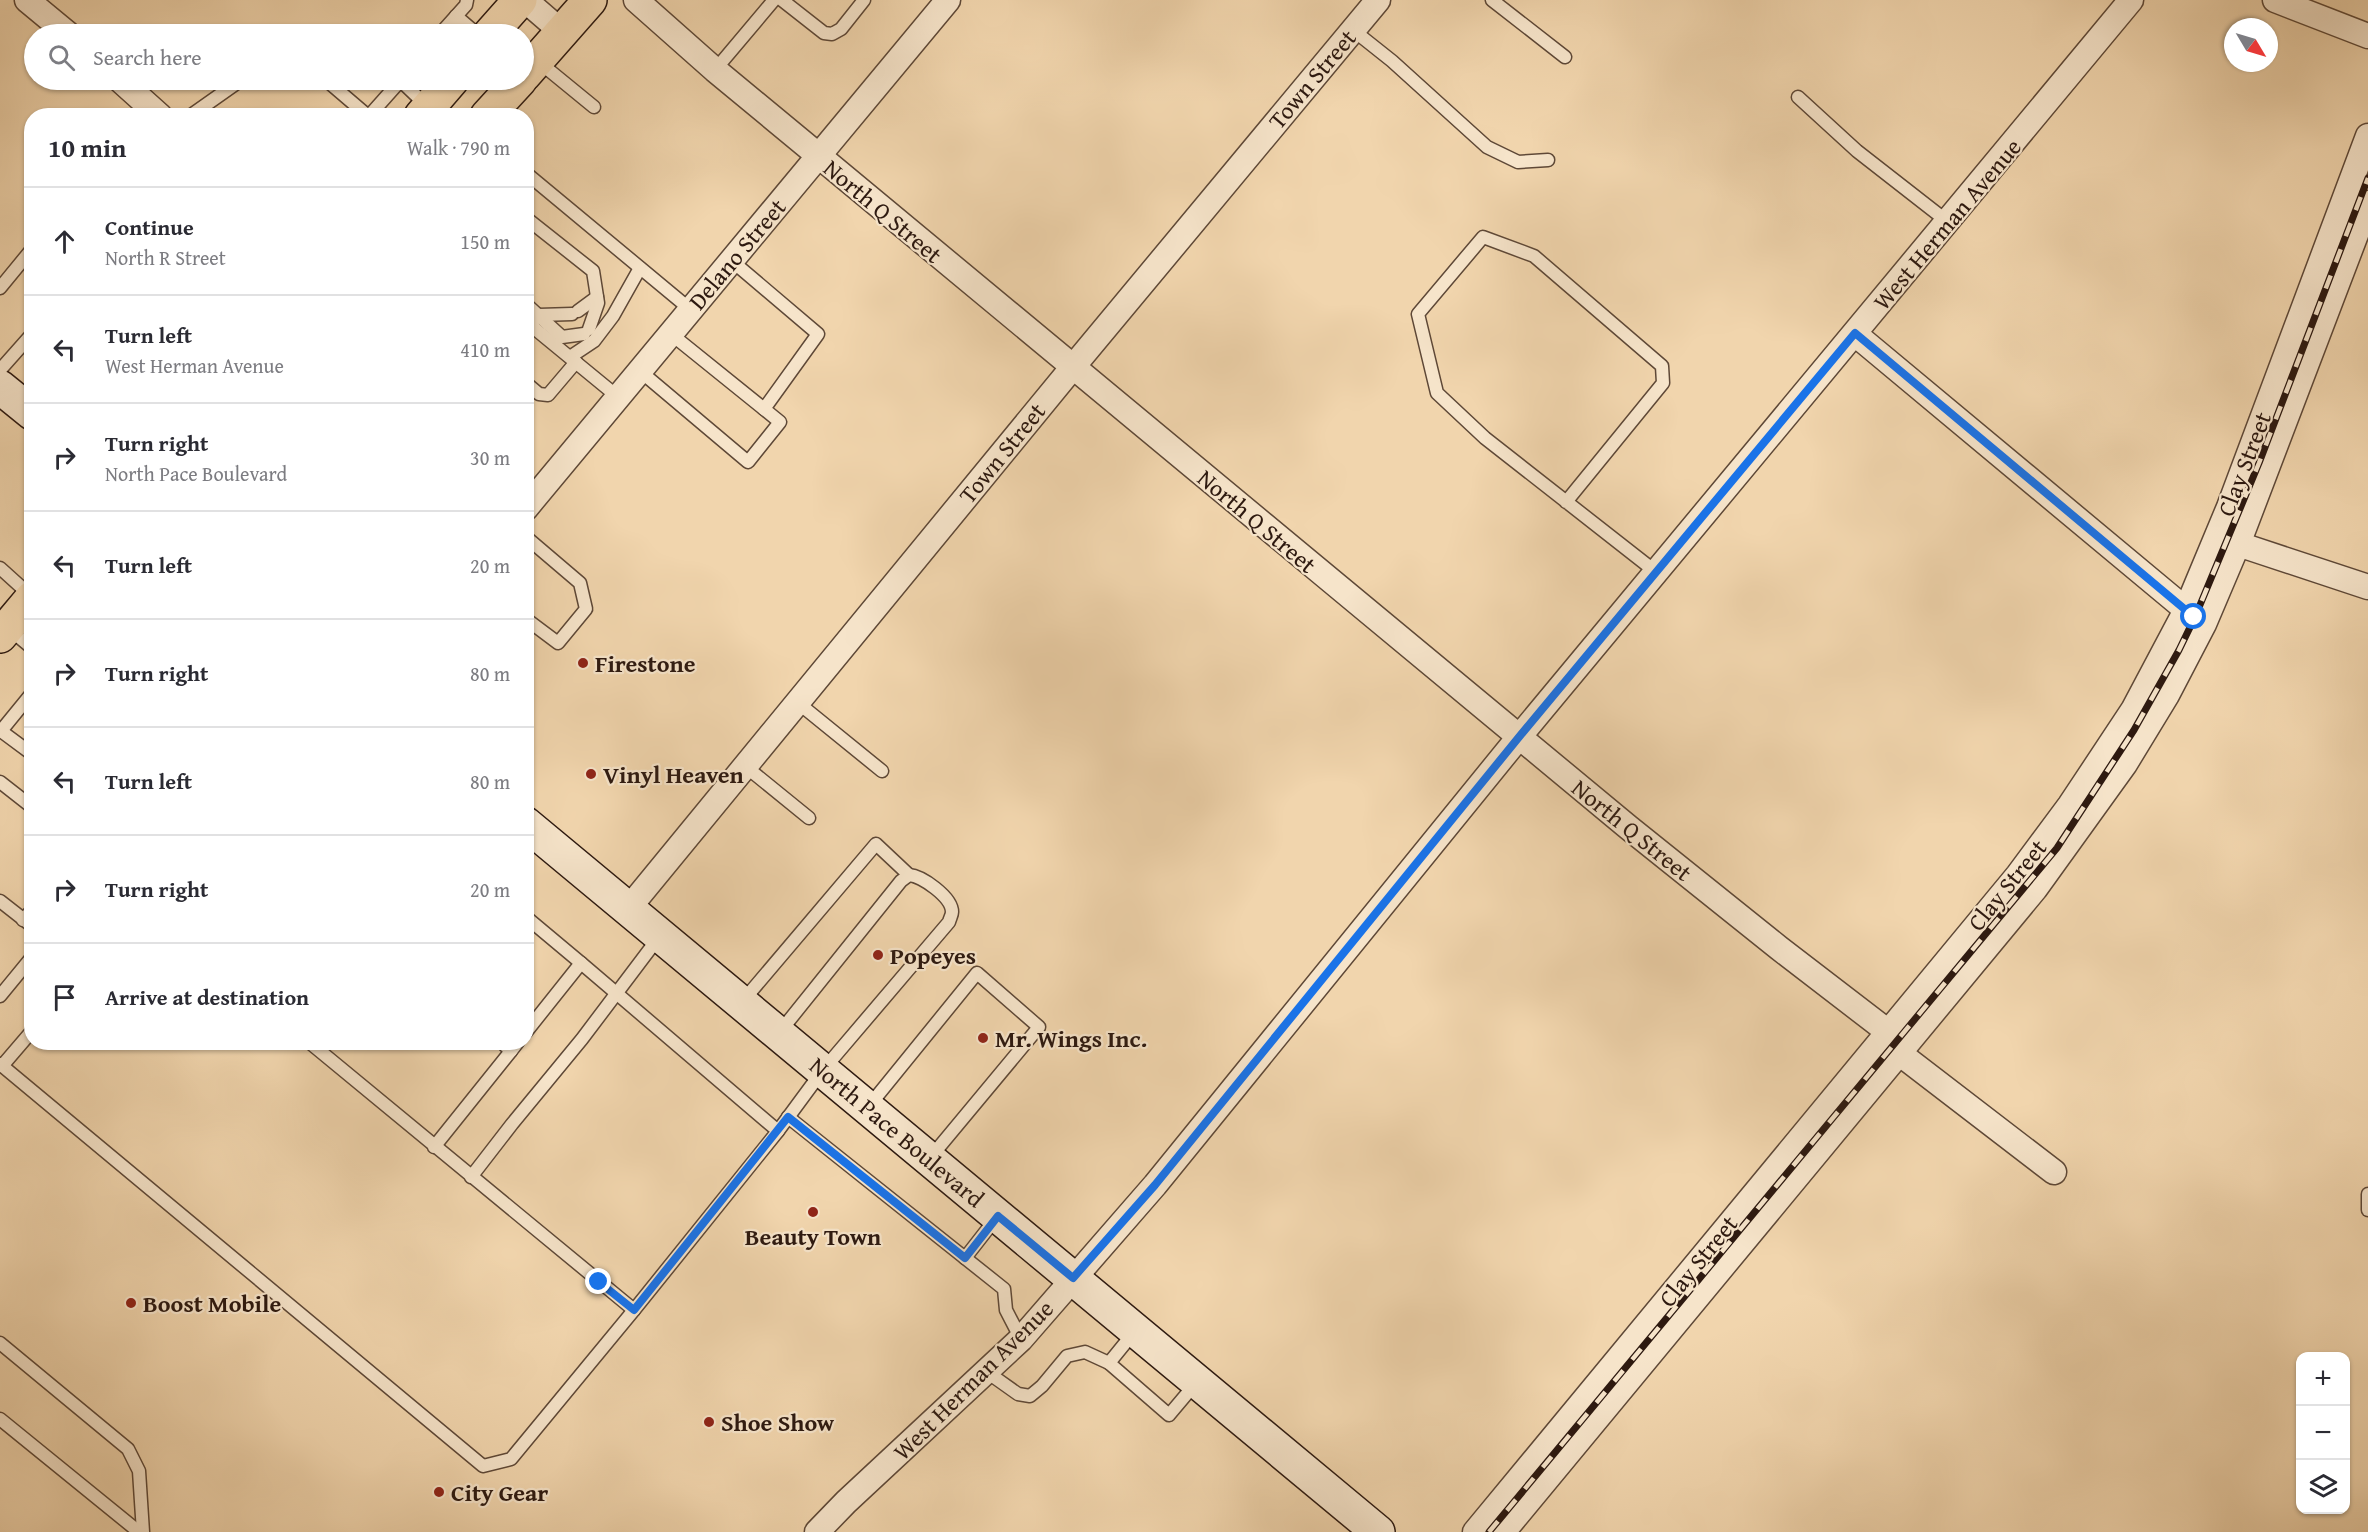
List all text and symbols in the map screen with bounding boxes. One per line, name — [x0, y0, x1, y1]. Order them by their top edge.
north arrow — [2224, 18, 2278, 72]
street label: Town Street — [1260, 21, 1365, 137]
search box — [24, 24, 534, 90]
icon: search — [45, 41, 78, 74]
text: Search here — [93, 41, 202, 73]
text: 10 min — [48, 128, 126, 167]
street label: West Herman Avenue — [1865, 131, 2029, 317]
text: Walk · 790 m — [407, 133, 510, 162]
street label: North Q Street — [816, 151, 950, 272]
street label: Delano Street — [680, 190, 794, 317]
text: Continue — [105, 211, 194, 243]
icon: ahead — [48, 225, 81, 258]
text: 150 m — [460, 227, 510, 256]
text: North R Street — [105, 243, 226, 272]
text: Turn left — [105, 319, 192, 351]
icon: left — [48, 333, 81, 366]
text: 410 m — [460, 335, 510, 364]
text: West Herman Avenue — [105, 351, 284, 380]
street label: Town Street — [950, 395, 1054, 511]
street label: Clay Street — [2208, 406, 2280, 521]
text: Turn right — [105, 427, 208, 459]
icon: right — [48, 441, 81, 474]
text: 30 m — [470, 443, 510, 472]
text: North Pace Boulevard — [105, 459, 287, 488]
street label: North Q Street — [1190, 461, 1324, 582]
icon: left — [48, 549, 81, 582]
text: Turn left — [105, 549, 192, 581]
text: 20 m — [470, 551, 510, 580]
route start — [2180, 603, 2206, 629]
place label: Firestone — [595, 646, 696, 681]
marker: Firestone — [576, 656, 590, 670]
icon: right — [48, 657, 81, 690]
text: Turn right — [105, 657, 208, 689]
text: 80 m — [470, 659, 510, 688]
place label: Vinyl Heaven — [603, 757, 744, 792]
icon: left — [48, 765, 81, 798]
text: Turn left — [105, 765, 192, 797]
text: 80 m — [470, 767, 510, 796]
marker: Vinyl Heaven — [584, 767, 598, 781]
street label: North Q Street — [1564, 771, 1700, 890]
street label: Clay Street — [1959, 831, 2055, 938]
icon: right — [48, 873, 81, 906]
text: Turn right — [105, 873, 208, 905]
text: 20 m — [470, 875, 510, 904]
place label: Popeyes — [890, 938, 976, 973]
marker: Popeyes — [871, 948, 885, 962]
icon: arrive — [48, 981, 81, 1014]
text: Arrive at destination — [105, 981, 309, 1013]
place label: Mr. Wings Inc. — [995, 1021, 1147, 1056]
marker: Mr. Wings Inc. — [976, 1031, 990, 1045]
street label: North Pace Boulevard — [802, 1048, 992, 1216]
marker: Beauty Town — [806, 1205, 820, 1219]
street label: Clay Street — [1650, 1207, 1746, 1314]
place label: Beauty Town — [745, 1219, 881, 1254]
route end — [585, 1268, 611, 1294]
place label: Boost Mobile — [143, 1286, 281, 1321]
street label: West Herman Avenue — [885, 1292, 1061, 1468]
marker: Boost Mobile — [124, 1296, 138, 1310]
map controls — [2296, 1352, 2350, 1514]
button: + — [2296, 1352, 2350, 1406]
place label: Shoe Show — [721, 1405, 835, 1440]
button: − — [2296, 1406, 2350, 1460]
marker: Shoe Show — [702, 1415, 716, 1429]
button: layers — [2296, 1460, 2350, 1514]
place label: City Gear — [451, 1475, 548, 1510]
marker: City Gear — [432, 1485, 446, 1499]

